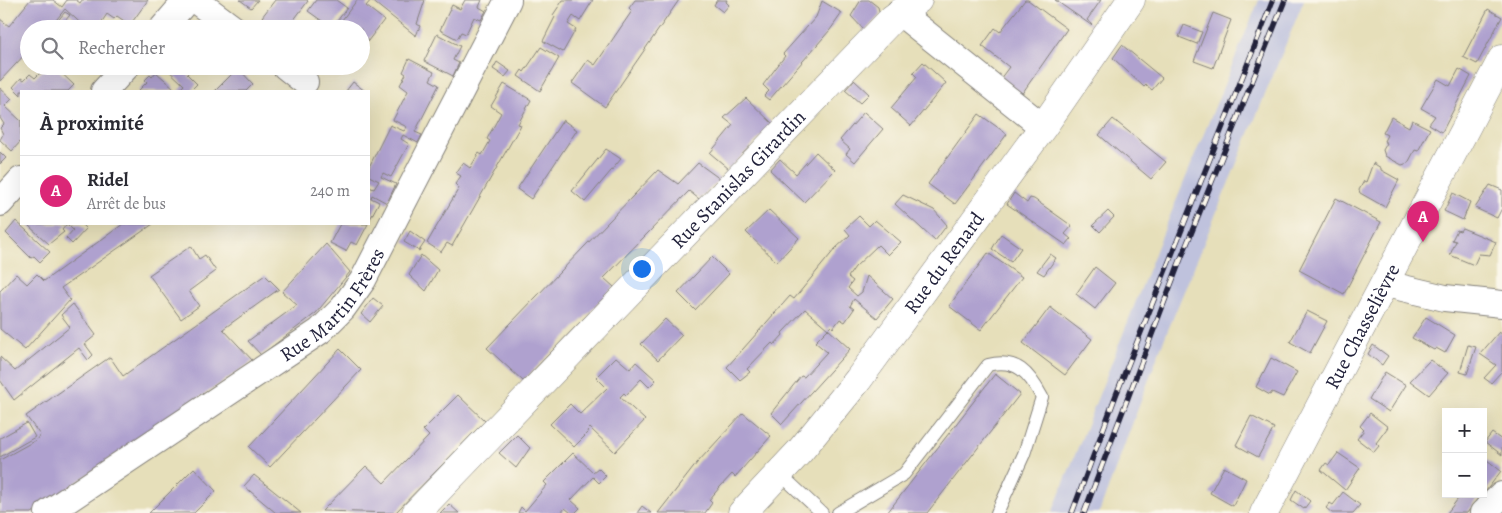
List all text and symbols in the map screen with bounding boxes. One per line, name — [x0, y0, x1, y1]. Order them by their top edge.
search box — [20, 20, 370, 75]
icon: search — [38, 34, 66, 62]
text: Rechercher — [78, 35, 165, 61]
street label: Rue Stanislas Girardin — [665, 104, 811, 254]
text: À proximité — [40, 109, 144, 137]
text: Ridel — [87, 167, 129, 193]
text: A — [51, 180, 61, 202]
text: 240 m — [310, 180, 350, 202]
text: Arrêt de bus — [87, 193, 166, 215]
pin: A — [1407, 201, 1439, 242]
street label: Rue du Renard — [898, 206, 990, 319]
street label: Rue Martin Frères — [274, 243, 391, 368]
your location — [629, 256, 655, 282]
street label: Rue Chasselièvre — [1318, 259, 1406, 394]
map controls — [1442, 408, 1487, 498]
button: + — [1442, 408, 1487, 453]
button: − — [1442, 453, 1487, 498]

